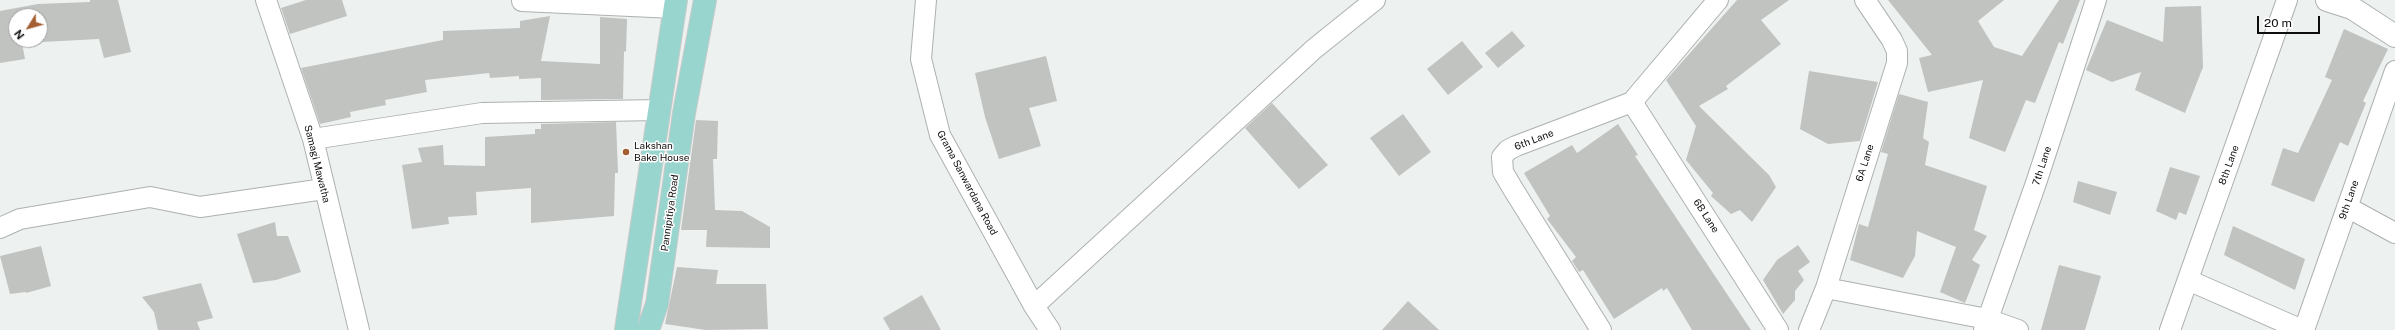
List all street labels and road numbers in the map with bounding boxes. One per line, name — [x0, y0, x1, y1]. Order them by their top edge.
street label: Samagi Mawatha — [302, 124, 332, 204]
street label: 6th Lane — [1513, 127, 1555, 153]
street label: Grama Sanwardana Road — [934, 129, 1000, 237]
street label: 6A Lane — [1853, 143, 1877, 183]
street label: 8th Lane — [2216, 144, 2242, 186]
street label: 7th Lane — [2030, 145, 2054, 187]
street label: Pannipitiya Road — [659, 174, 681, 252]
street label: 9th Lane — [2337, 179, 2361, 221]
street label: 6B Lane — [1691, 197, 1721, 235]

